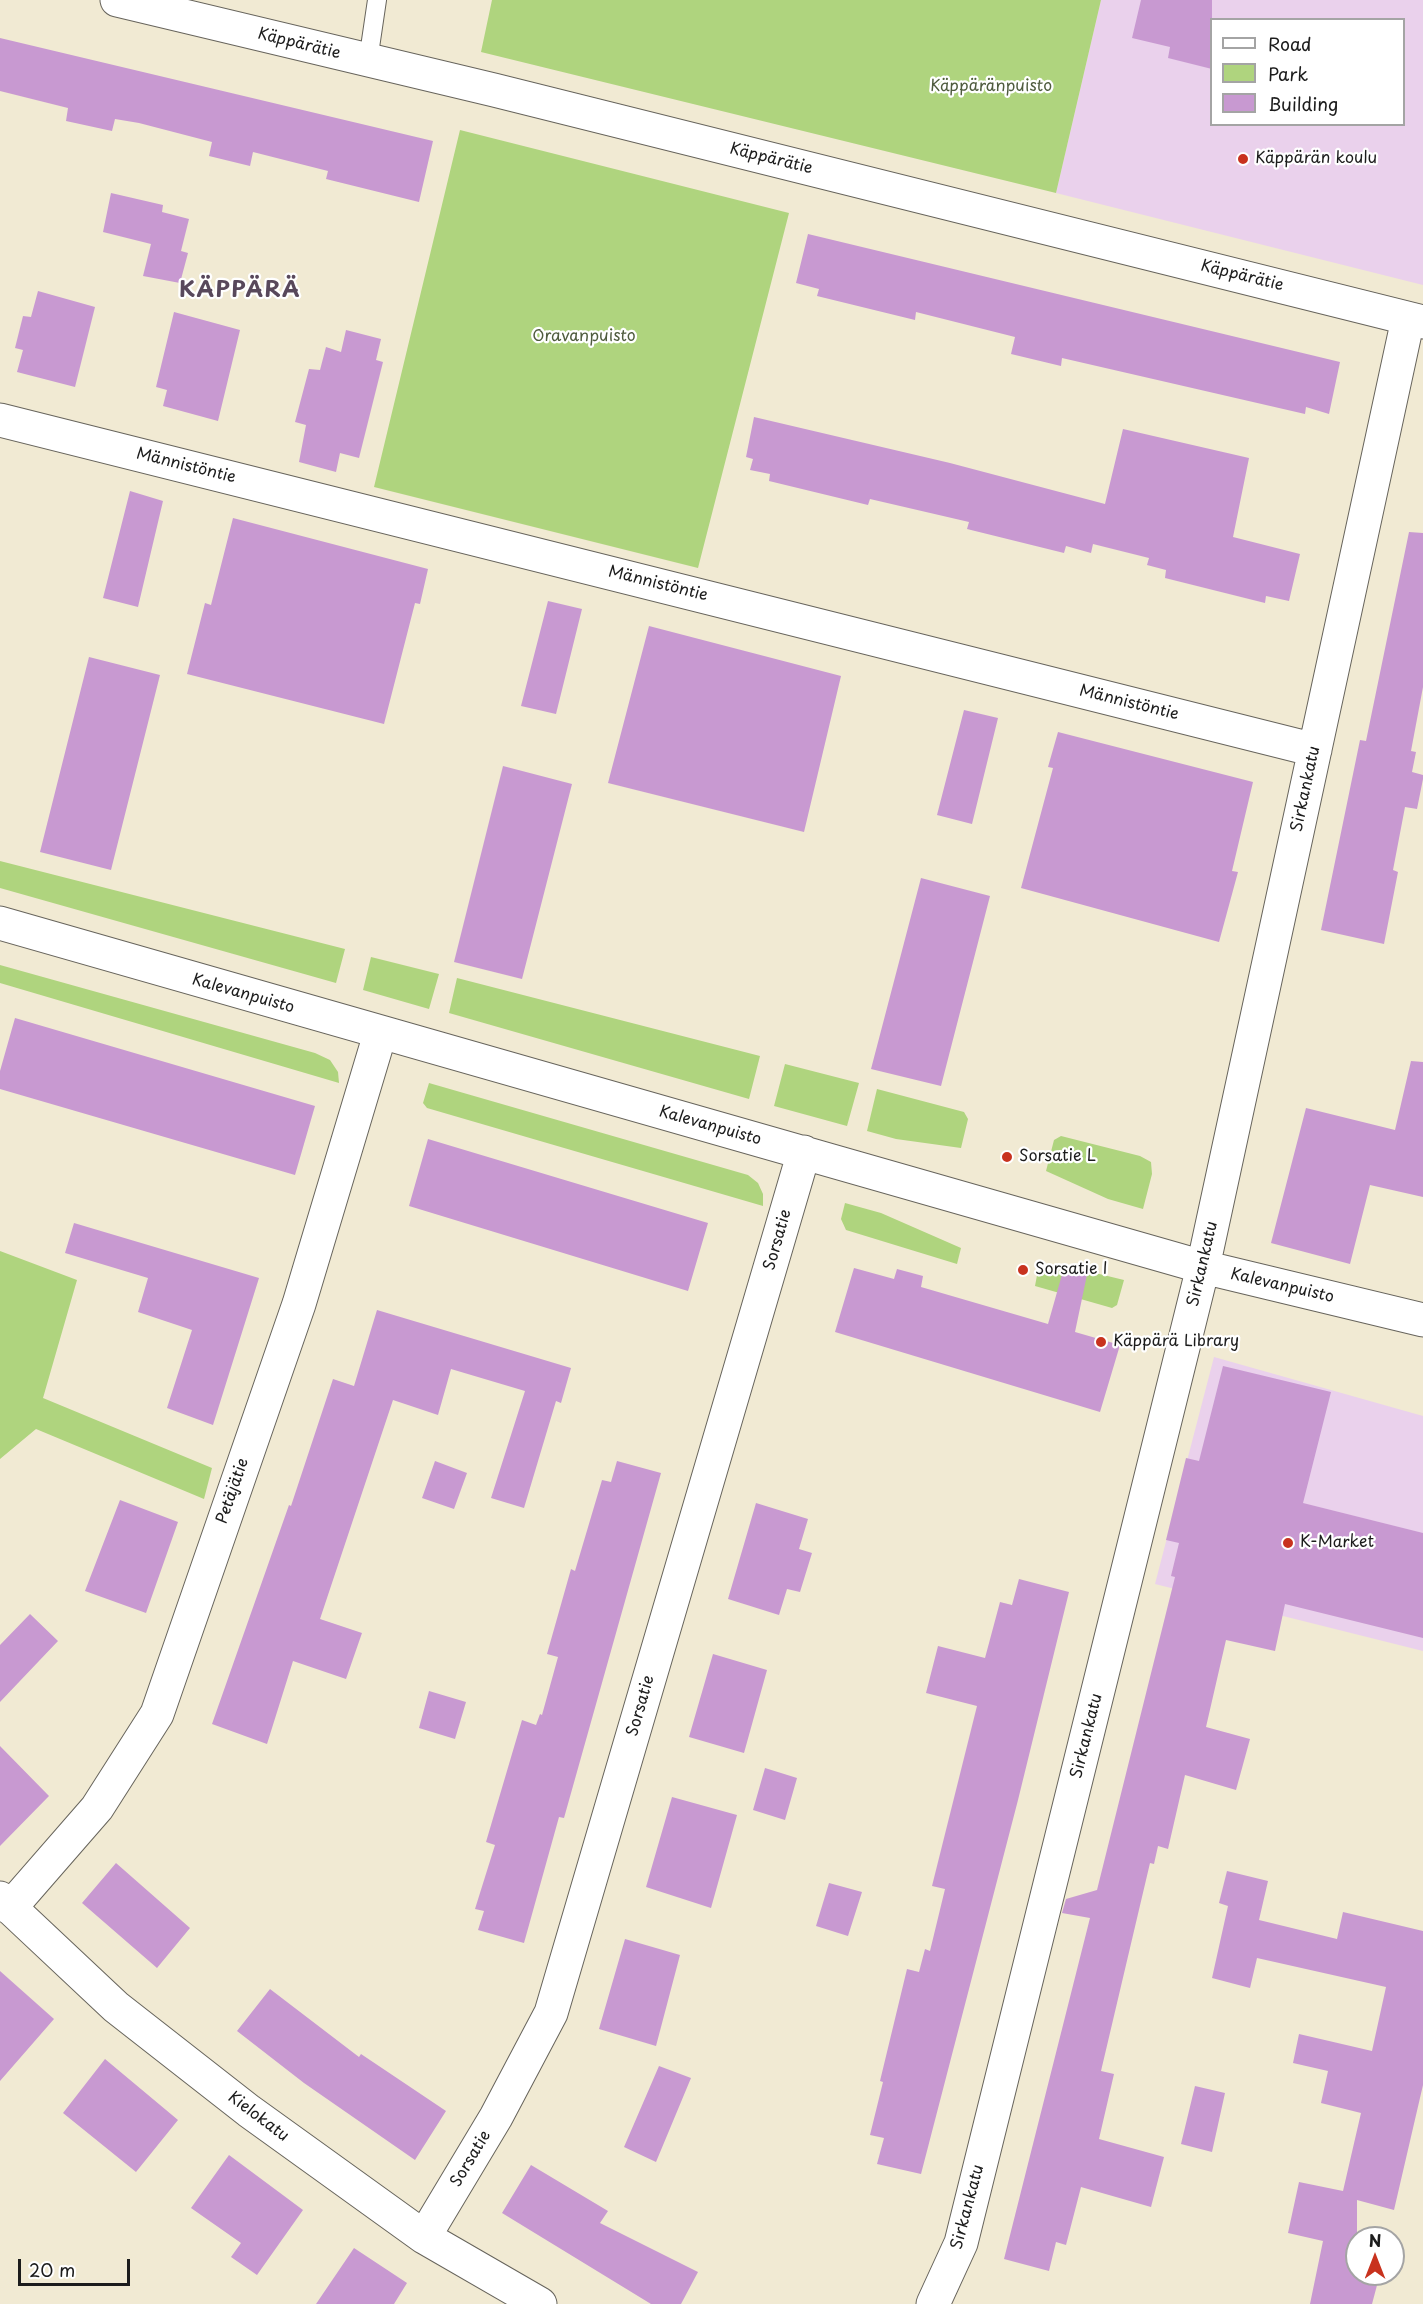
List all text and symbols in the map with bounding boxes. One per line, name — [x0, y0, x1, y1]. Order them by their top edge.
legend — [1210, 18, 1405, 126]
street label: Käppärätie — [256, 24, 342, 64]
text: Road — [1268, 30, 1312, 57]
text: Park — [1268, 60, 1308, 87]
park label: Käppäränpuisto — [930, 77, 1052, 97]
text: Building — [1268, 90, 1338, 117]
street label: Käppärätie — [728, 139, 814, 179]
place label: Käppärän koulu — [1255, 149, 1377, 169]
marker: Käppärän koulu — [1236, 152, 1250, 166]
street label: Käppärätie — [1199, 256, 1285, 296]
district label: KÄPPÄRÄ — [179, 278, 301, 304]
park label: Oravanpuisto — [532, 327, 636, 347]
street label: Männistöntie — [134, 444, 238, 488]
street label: Männistöntie — [606, 562, 710, 606]
street label: Männistöntie — [1077, 681, 1181, 725]
street label: Sirkankatu — [1288, 744, 1324, 834]
street label: Kalevanpuisto — [189, 970, 297, 1018]
street label: Kalevanpuisto — [656, 1102, 764, 1150]
place label: Sorsatie L — [1019, 1147, 1096, 1167]
marker: Sorsatie L — [1000, 1150, 1014, 1164]
street label: Sorsatie — [760, 1207, 796, 1273]
street label: Sirkankatu — [1184, 1219, 1222, 1309]
place label: Sorsatie I — [1035, 1260, 1108, 1280]
marker: Sorsatie I — [1016, 1263, 1030, 1277]
street label: Kalevanpuisto — [1228, 1265, 1336, 1307]
place label: Käppärä Library — [1113, 1332, 1239, 1352]
marker: Käppärä Library — [1094, 1335, 1108, 1349]
street label: Petäjätie — [213, 1456, 253, 1526]
place label: K-Market — [1300, 1533, 1374, 1553]
marker: K-Market — [1281, 1536, 1295, 1550]
street label: Sorsatie — [623, 1673, 659, 1739]
street label: Sirkankatu — [1067, 1691, 1107, 1781]
street label: Kielokatu — [224, 2088, 292, 2146]
street label: Sorsatie — [447, 2127, 495, 2191]
street label: Sirkankatu — [947, 2163, 989, 2251]
north arrow — [1345, 2226, 1405, 2286]
text: N — [1369, 2228, 1381, 2252]
scale bar — [21, 2247, 134, 2285]
text: 20 m — [29, 2256, 75, 2283]

